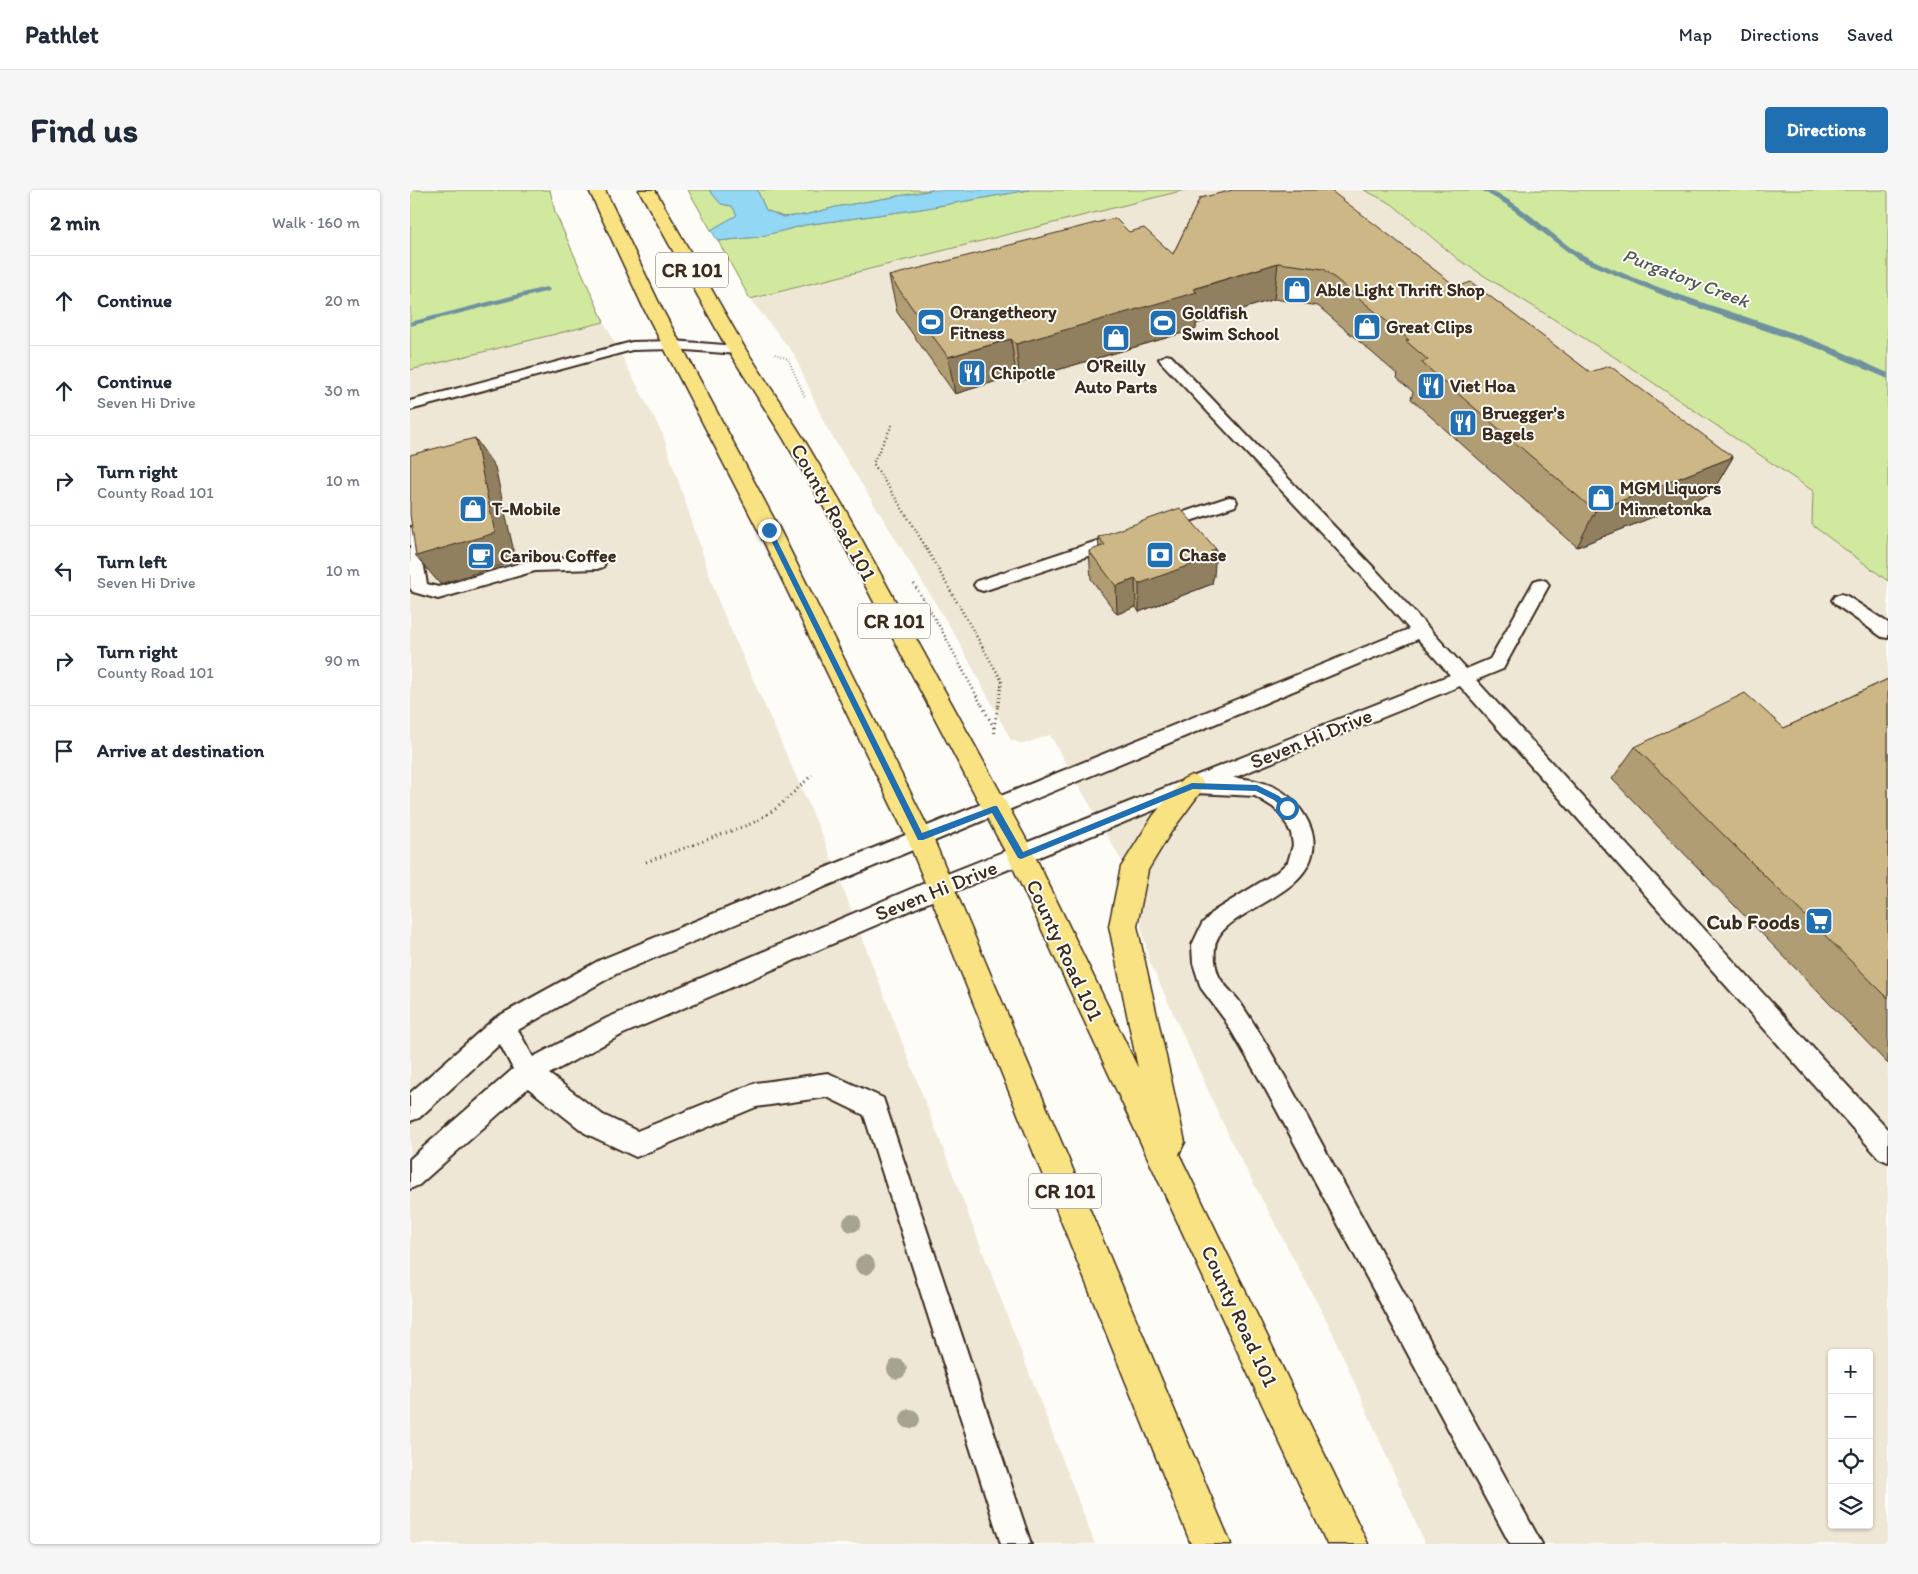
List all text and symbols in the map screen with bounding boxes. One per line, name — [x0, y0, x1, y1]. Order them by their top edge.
text: Pathlet — [25, 20, 99, 49]
text: Map — [1679, 24, 1712, 46]
text: Directions — [1740, 24, 1819, 46]
text: Saved — [1847, 24, 1893, 46]
button: Directions — [1765, 107, 1888, 153]
text: Find us — [30, 109, 138, 151]
text: 2 min — [50, 210, 100, 235]
text: Walk · 160 m — [272, 213, 360, 232]
water label: Purgatory Creek — [1620, 243, 1753, 313]
road number: CR 101 — [656, 252, 728, 288]
shop icon: Able Light Thrift Shop — [1282, 275, 1312, 305]
place label: Able Light Thrift Shop — [1315, 279, 1485, 301]
icon: ahead — [50, 287, 78, 315]
text: Continue — [97, 289, 172, 312]
text: 20 m — [325, 291, 360, 310]
place label: Orangetheory Fitness — [950, 301, 1057, 344]
place label: Goldfish Swim School — [1182, 302, 1280, 345]
sports icon: Orangetheory Fitness — [916, 307, 946, 337]
sports icon: Goldfish Swim School — [1148, 308, 1178, 338]
shop icon: Great Clips — [1352, 312, 1382, 342]
place label: Great Clips — [1386, 316, 1473, 338]
shop icon: O'Reilly Auto Parts — [1101, 323, 1131, 353]
place label: O'Reilly Auto Parts — [1074, 355, 1157, 398]
restaurant icon: Chipotle — [957, 358, 987, 388]
place label: Chipotle — [991, 362, 1056, 384]
text: Continue — [97, 370, 172, 393]
restaurant icon: Viet Hoa — [1416, 371, 1446, 401]
place label: Viet Hoa — [1450, 375, 1516, 397]
icon: ahead — [50, 377, 78, 405]
text: 30 m — [324, 381, 360, 400]
text: Seven Hi Drive — [97, 393, 196, 412]
place label: Bruegger's Bagels — [1482, 402, 1565, 445]
restaurant icon: Bruegger's Bagels — [1448, 408, 1478, 438]
street label: County Road 101 — [786, 439, 882, 585]
text: Turn right — [97, 460, 178, 483]
icon: right — [50, 467, 78, 495]
text: 10 m — [326, 471, 360, 490]
place label: MGM Liquors Minnetonka — [1620, 477, 1721, 520]
text: County Road 101 — [97, 483, 214, 502]
shop icon: MGM Liquors Minnetonka — [1586, 483, 1616, 513]
shop icon: T-Mobile — [458, 494, 488, 524]
place label: T-Mobile — [491, 498, 561, 520]
route end — [758, 519, 781, 542]
bank icon: Chase — [1145, 540, 1175, 570]
cafe icon: Caribou Coffee — [466, 541, 496, 571]
place label: Chase — [1179, 544, 1227, 566]
place label: Caribou Coffee — [500, 545, 617, 567]
text: Turn left — [97, 550, 167, 573]
icon: left — [50, 557, 78, 585]
text: 10 m — [326, 561, 360, 580]
text: Seven Hi Drive — [97, 573, 196, 592]
road number: CR 101 — [858, 604, 930, 638]
text: Turn right — [97, 640, 178, 663]
icon: right — [50, 647, 78, 675]
text: 90 m — [325, 651, 360, 670]
text: County Road 101 — [97, 663, 214, 682]
street label: Seven Hi Drive — [1246, 702, 1376, 774]
icon: arrive — [50, 737, 78, 765]
text: Arrive at destination — [97, 739, 264, 762]
route start — [1276, 797, 1299, 820]
street label: Seven Hi Drive — [871, 854, 1001, 926]
street label: County Road 101 — [1021, 875, 1109, 1025]
supermarket icon: Cub Foods — [1804, 906, 1834, 936]
place label: Cub Foods — [1707, 909, 1800, 934]
road number: CR 101 — [1029, 1174, 1101, 1208]
street label: County Road 101 — [1196, 1241, 1284, 1391]
map controls — [1828, 1349, 1873, 1529]
button: + — [1828, 1349, 1873, 1394]
button: − — [1828, 1394, 1873, 1439]
button: locate — [1828, 1439, 1873, 1484]
button: layers — [1828, 1484, 1873, 1529]

